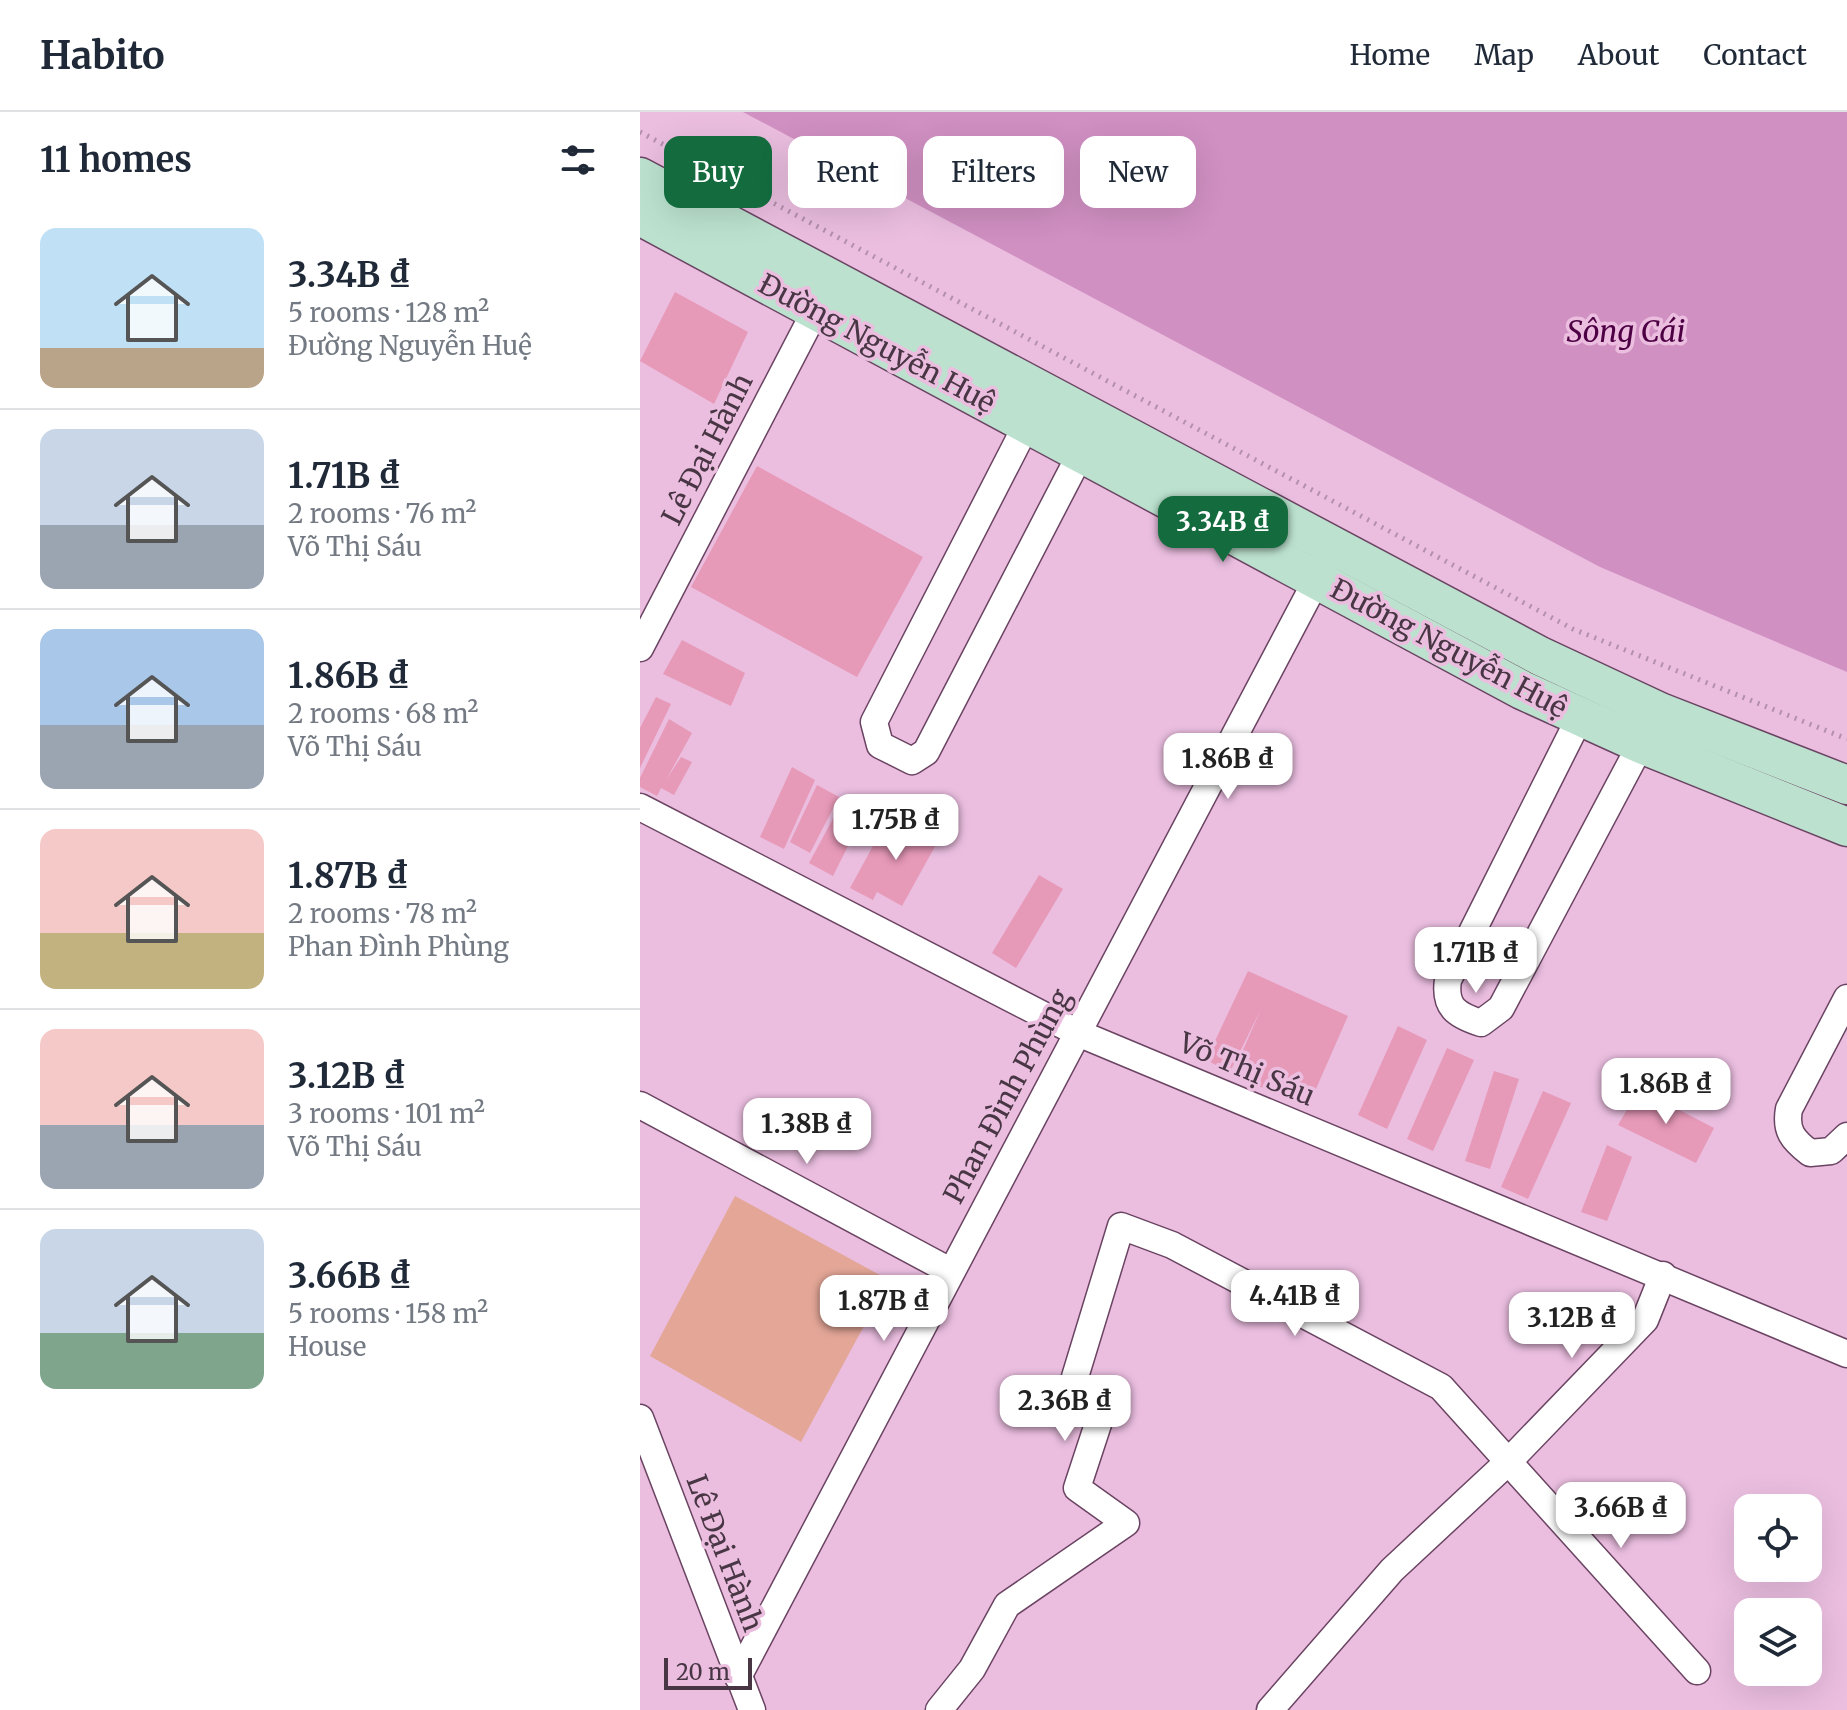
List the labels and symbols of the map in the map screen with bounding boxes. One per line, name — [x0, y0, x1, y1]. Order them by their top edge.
street label: Đường Nguyễn Huệ — [753, 265, 1001, 421]
water label: Sông Cái — [1567, 312, 1686, 350]
street label: Lê Đại Hành — [653, 367, 761, 531]
pin: 3.34B ₫ — [1149, 496, 1297, 564]
street label: Đường Nguyễn Huệ — [1325, 570, 1573, 726]
pin: 1.86B ₫ — [1154, 733, 1302, 801]
pin: 1.75B ₫ — [822, 794, 970, 862]
pin: 1.71B ₫ — [1402, 927, 1550, 995]
street label: Phan Đình Phùng — [935, 982, 1079, 1210]
street label: Võ Thị Sáu — [1173, 1024, 1320, 1114]
pin: 1.86B ₫ — [1592, 1058, 1740, 1126]
pin: 1.38B ₫ — [733, 1098, 881, 1166]
pin: 4.41B ₫ — [1221, 1270, 1369, 1338]
pin: 1.87B ₫ — [810, 1275, 958, 1343]
pin: 3.12B ₫ — [1498, 1292, 1646, 1360]
pin: 2.36B ₫ — [991, 1375, 1139, 1443]
street label: Lê Đại Hành — [679, 1469, 771, 1637]
pin: 3.66B ₫ — [1547, 1482, 1695, 1550]
scale bar — [664, 1654, 752, 1690]

